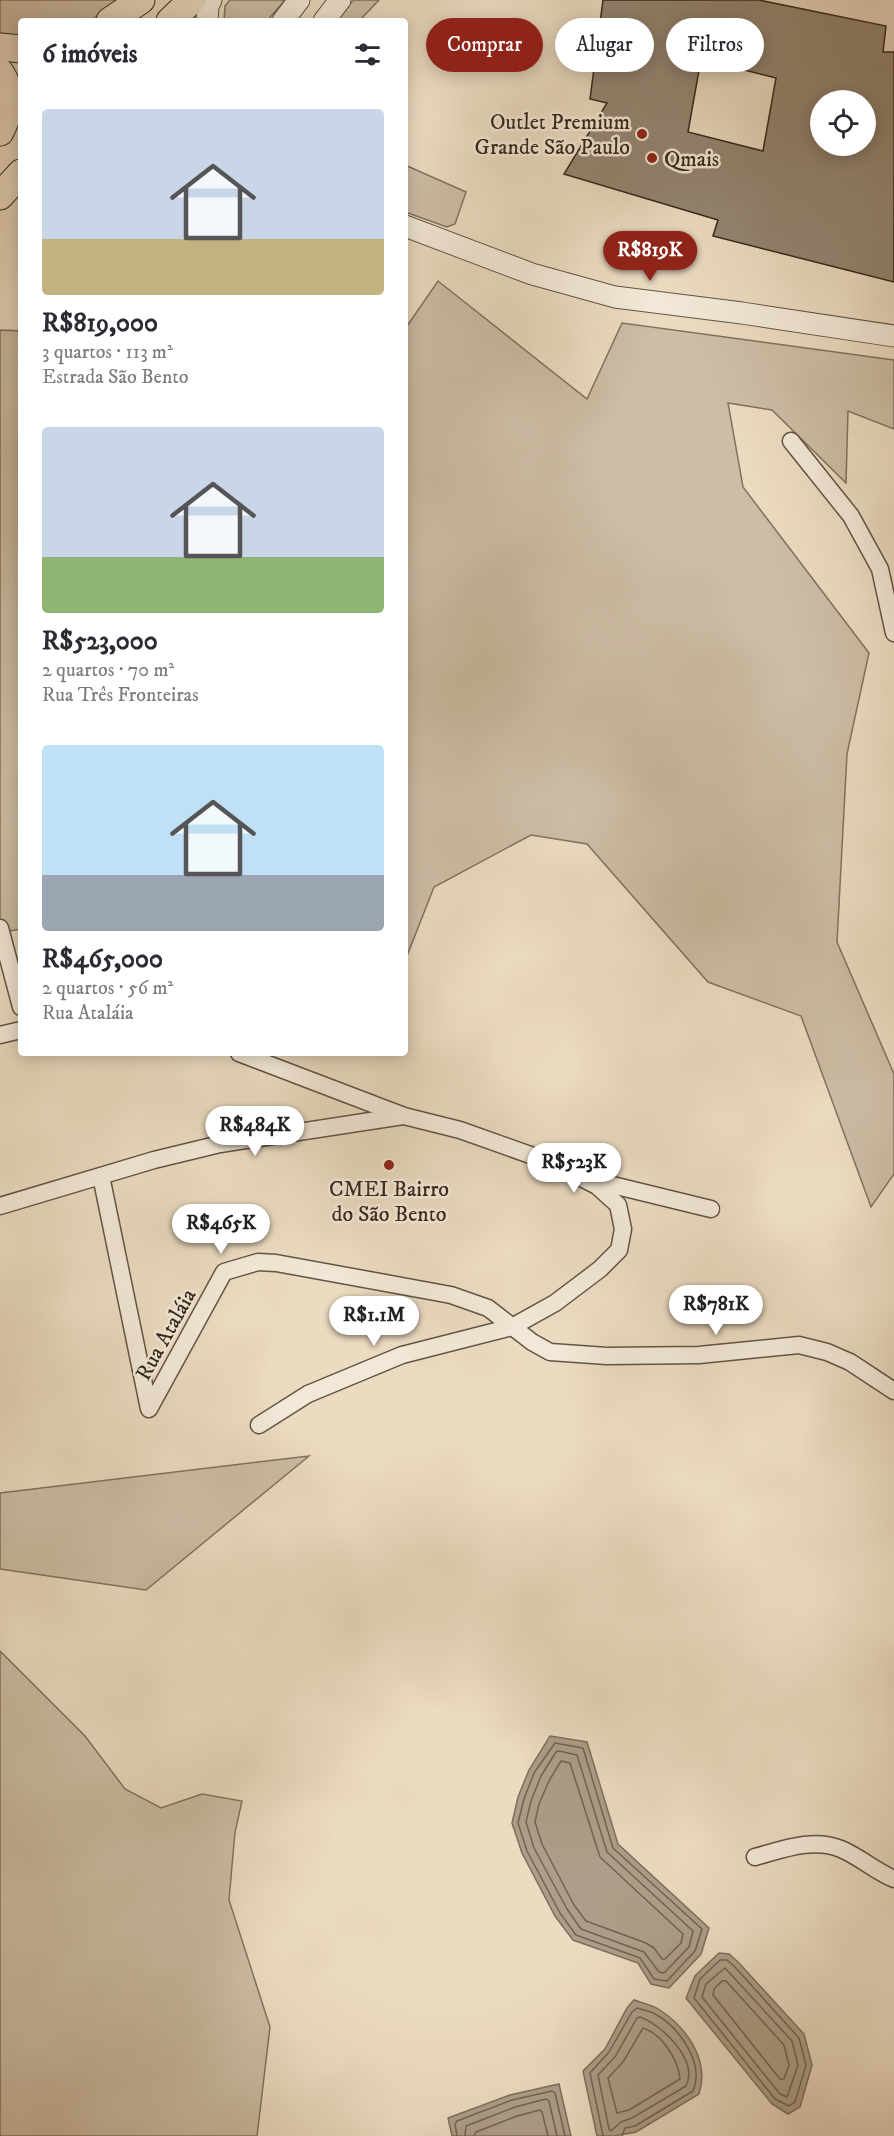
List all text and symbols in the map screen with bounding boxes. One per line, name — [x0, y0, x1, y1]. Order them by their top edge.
chip: Comprar — [426, 18, 543, 72]
chip: Alugar — [555, 18, 654, 72]
chip: Filtros — [666, 18, 764, 72]
text: 6 imóveis — [42, 38, 137, 71]
icon: filters — [351, 38, 384, 71]
map controls — [810, 90, 876, 156]
button: locate — [810, 90, 876, 156]
place label: Outlet Premium Grande São Paulo — [475, 109, 630, 161]
marker: Outlet Premium Grande São Paulo — [635, 127, 649, 141]
place label: Qmais — [664, 146, 719, 173]
icon: home — [159, 148, 267, 256]
marker: Qmais — [645, 151, 659, 165]
pin: R$819K — [601, 231, 699, 282]
text: R$819K — [617, 238, 683, 263]
text: R$819,000 — [42, 307, 158, 340]
text: 3 quartos · 113 m² — [42, 340, 173, 365]
text: Estrada São Bento — [42, 365, 188, 390]
icon: home — [159, 466, 267, 574]
text: R$523,000 — [42, 625, 158, 658]
text: 2 quartos · 70 m² — [42, 658, 174, 683]
text: Rua Três Fronteiras — [42, 683, 199, 708]
icon: home — [159, 784, 267, 892]
text: R$465,000 — [42, 943, 163, 976]
text: 2 quartos · 56 m² — [42, 976, 173, 1001]
text: Rua Ataláia — [42, 1001, 134, 1026]
pin: R$484K — [206, 1106, 304, 1157]
text: R$484K — [219, 1113, 291, 1138]
pin: R$523K — [525, 1143, 623, 1194]
text: R$523K — [541, 1150, 607, 1175]
marker: CMEI Bairro do São Bento — [382, 1158, 396, 1172]
place label: CMEI Bairro do São Bento — [329, 1176, 449, 1228]
pin: R$465K — [172, 1204, 270, 1255]
text: R$465K — [186, 1211, 256, 1236]
street label: Rua Ataláia — [130, 1284, 203, 1385]
pin: R$781K — [667, 1285, 765, 1336]
text: R$781K — [683, 1292, 749, 1317]
pin: R$1.1M — [325, 1296, 423, 1347]
text: R$1.1M — [343, 1303, 405, 1328]

